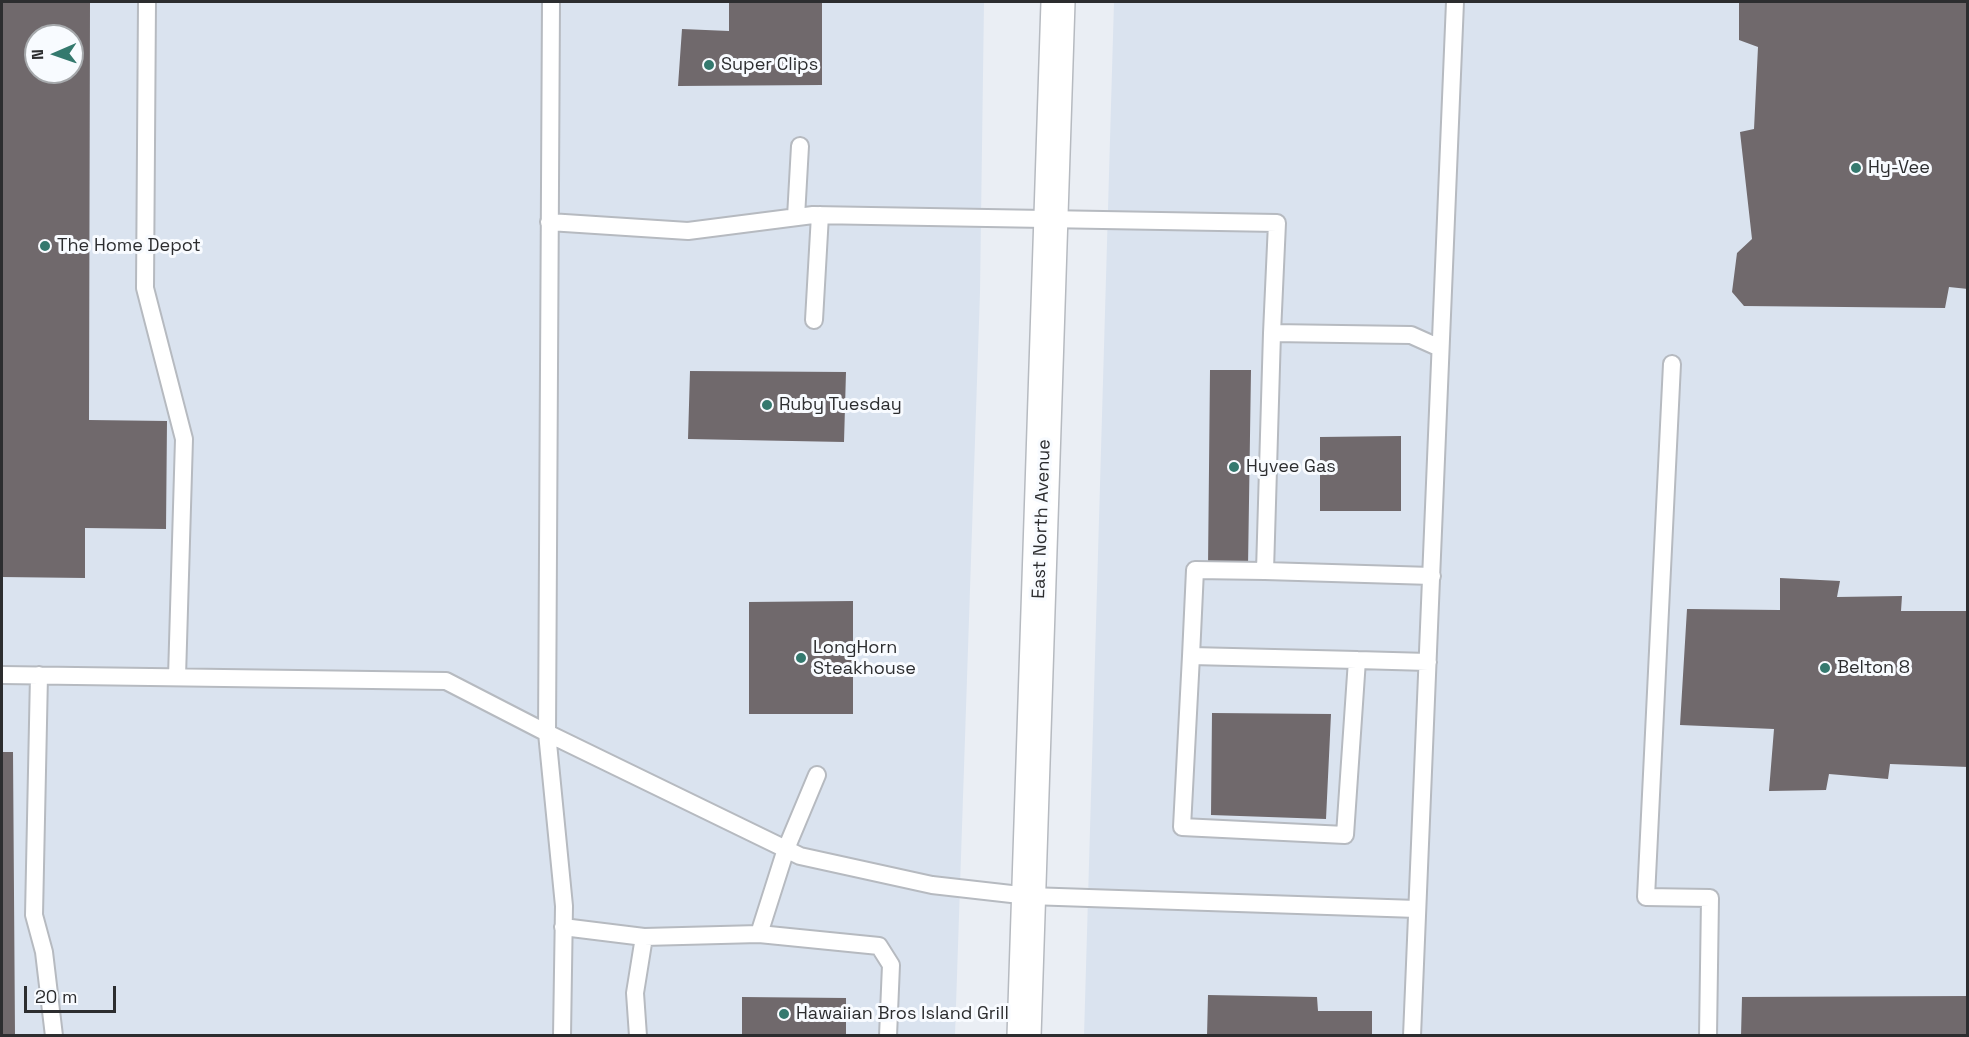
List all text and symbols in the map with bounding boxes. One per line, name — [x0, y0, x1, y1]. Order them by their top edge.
north arrow — [24, 24, 84, 84]
text: N — [27, 49, 48, 60]
place label: Super Clips — [721, 54, 818, 76]
marker: Super Clips — [702, 58, 716, 72]
place label: Hy-Vee — [1868, 157, 1930, 179]
marker: Hy-Vee — [1849, 161, 1863, 175]
place label: The Home Depot — [57, 235, 201, 257]
marker: The Home Depot — [38, 239, 52, 253]
place label: Ruby Tuesday — [779, 394, 902, 416]
marker: Ruby Tuesday — [760, 398, 774, 412]
street label: East North Avenue — [1028, 439, 1056, 599]
place label: Hyvee Gas — [1246, 456, 1336, 478]
marker: Hyvee Gas — [1227, 460, 1241, 474]
place label: LongHorn Steakhouse — [813, 637, 916, 680]
marker: LongHorn Steakhouse — [794, 651, 808, 665]
place label: Belton 8 — [1837, 657, 1910, 679]
marker: Belton 8 — [1818, 661, 1832, 675]
scale bar — [27, 974, 118, 1012]
text: 20 m — [35, 985, 78, 1008]
place label: Hawaiian Bros Island Grill — [796, 1003, 1009, 1025]
marker: Hawaiian Bros Island Grill — [777, 1007, 791, 1021]

